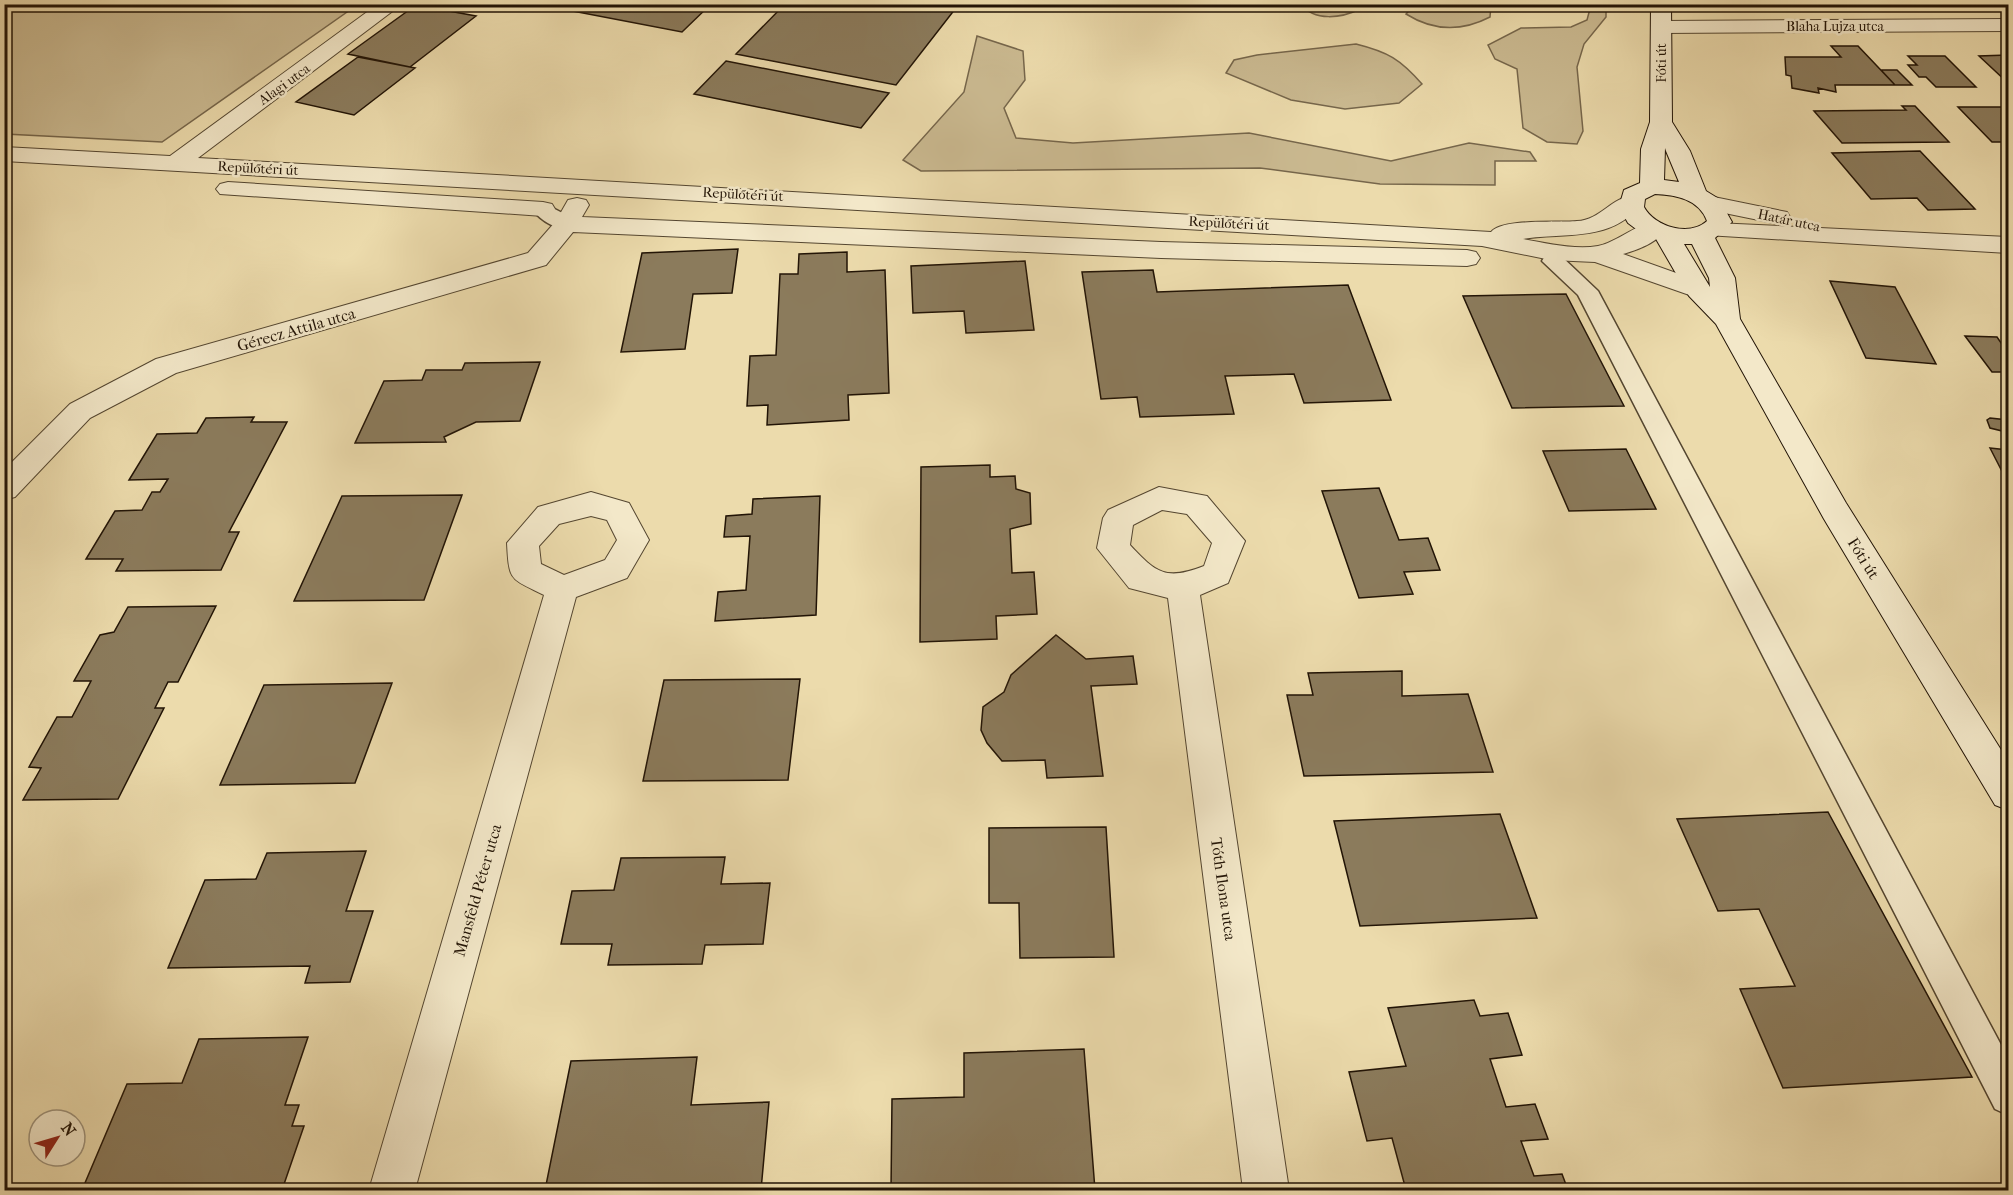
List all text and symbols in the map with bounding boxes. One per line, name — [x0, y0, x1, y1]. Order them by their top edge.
street label: Blaha Lujza utca — [1786, 18, 1884, 35]
street label: Fóti út — [1653, 43, 1670, 83]
street label: Alagi utca — [254, 60, 314, 109]
street label: Repülőtéri út — [217, 158, 299, 179]
street label: Repülőtéri út — [702, 184, 784, 205]
street label: Határ utca — [1756, 206, 1822, 236]
street label: Repülőtéri út — [1188, 213, 1270, 234]
street label: Gérecz Attila utca — [235, 303, 358, 355]
street label: Fóti út — [1844, 534, 1884, 583]
street label: Mansfeld Péter utca — [449, 821, 506, 959]
street label: Tóth Ilona utca — [1207, 836, 1240, 942]
north arrow — [27, 1108, 87, 1168]
text: N — [57, 1119, 80, 1141]

